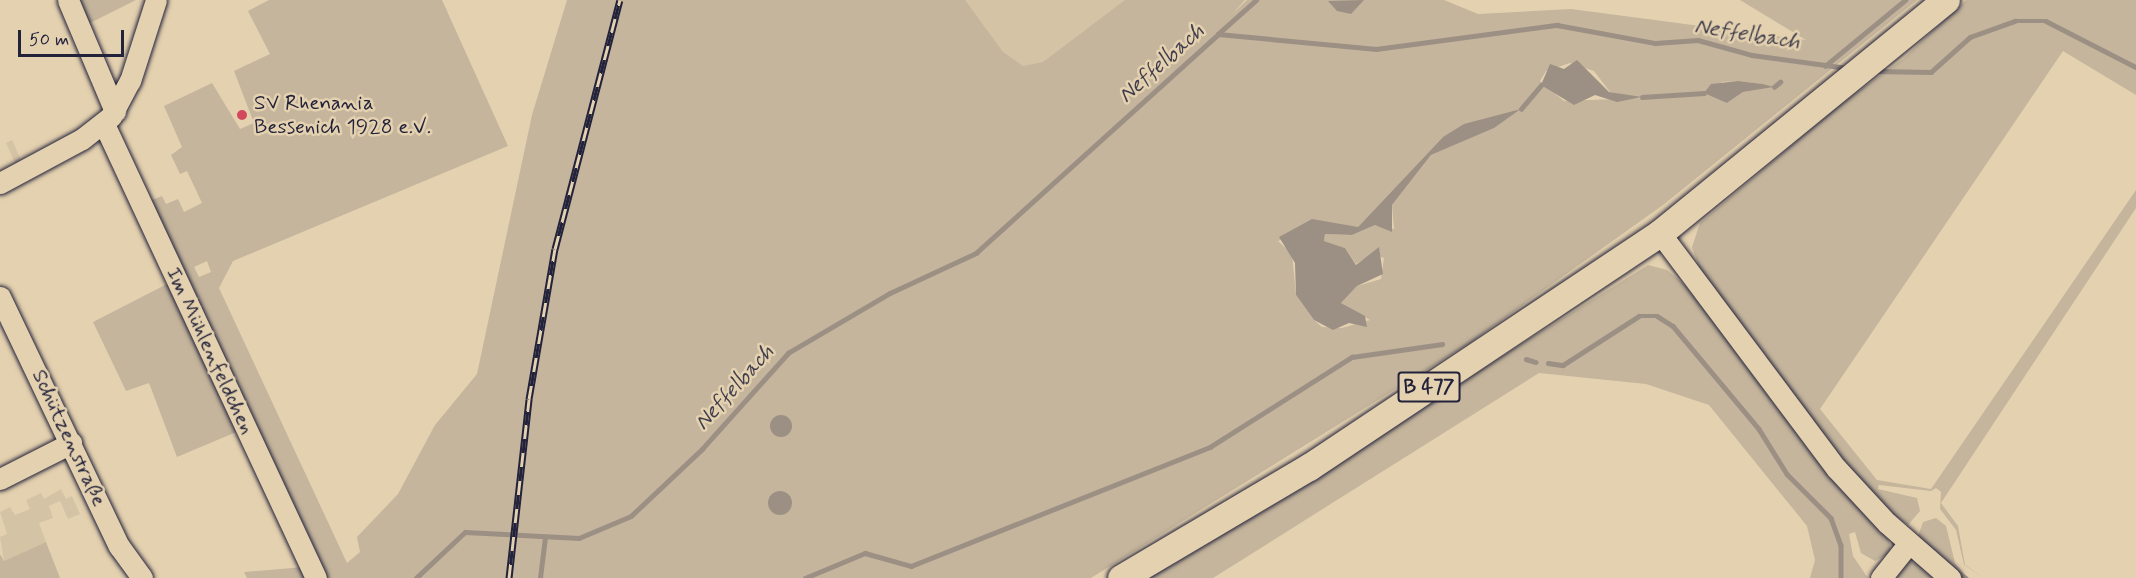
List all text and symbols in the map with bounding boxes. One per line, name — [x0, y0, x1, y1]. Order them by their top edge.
water label: Neffelbach — [1692, 14, 1802, 56]
scale bar — [21, 18, 128, 56]
water label: Neffelbach — [1114, 19, 1210, 109]
text: 50 m — [29, 28, 69, 52]
place label: SV Rhenania Bessenich 1928 e.V. — [254, 90, 431, 140]
marker: SV Rhenania Bessenich 1928 e.V. — [235, 108, 249, 122]
street label: Im Mühlenfeldchen — [161, 264, 259, 438]
water label: Neffelbach — [690, 340, 780, 436]
street label: Schützenstraße — [26, 366, 112, 510]
road number: B 477 — [1398, 370, 1460, 404]

